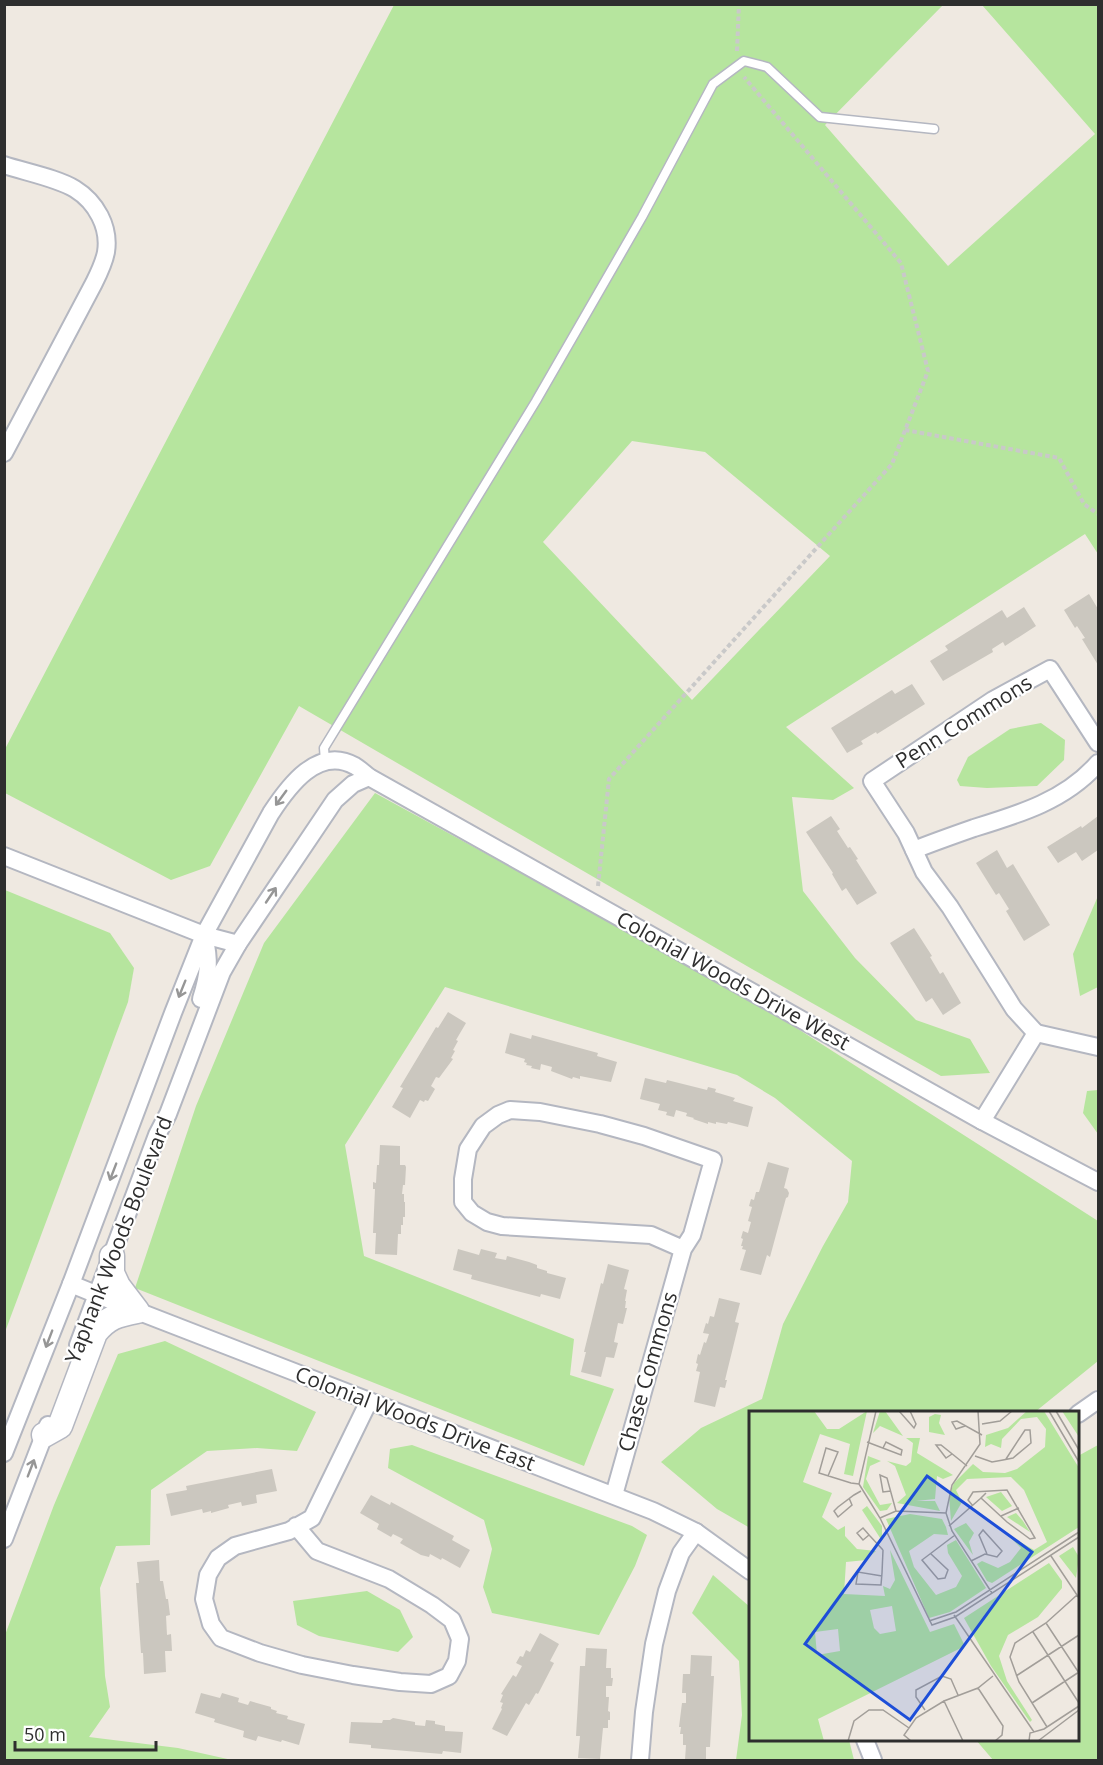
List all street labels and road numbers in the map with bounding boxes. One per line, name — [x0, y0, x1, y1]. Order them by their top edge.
street label: Penn Commons — [890, 668, 1037, 774]
street label: Colonial Woods Drive West — [612, 904, 855, 1056]
street label: Yaphank Woods Boulevard — [58, 1112, 178, 1367]
street label: Chase Commons — [611, 1288, 683, 1455]
street label: Colonial Woods Drive East — [291, 1359, 539, 1477]

